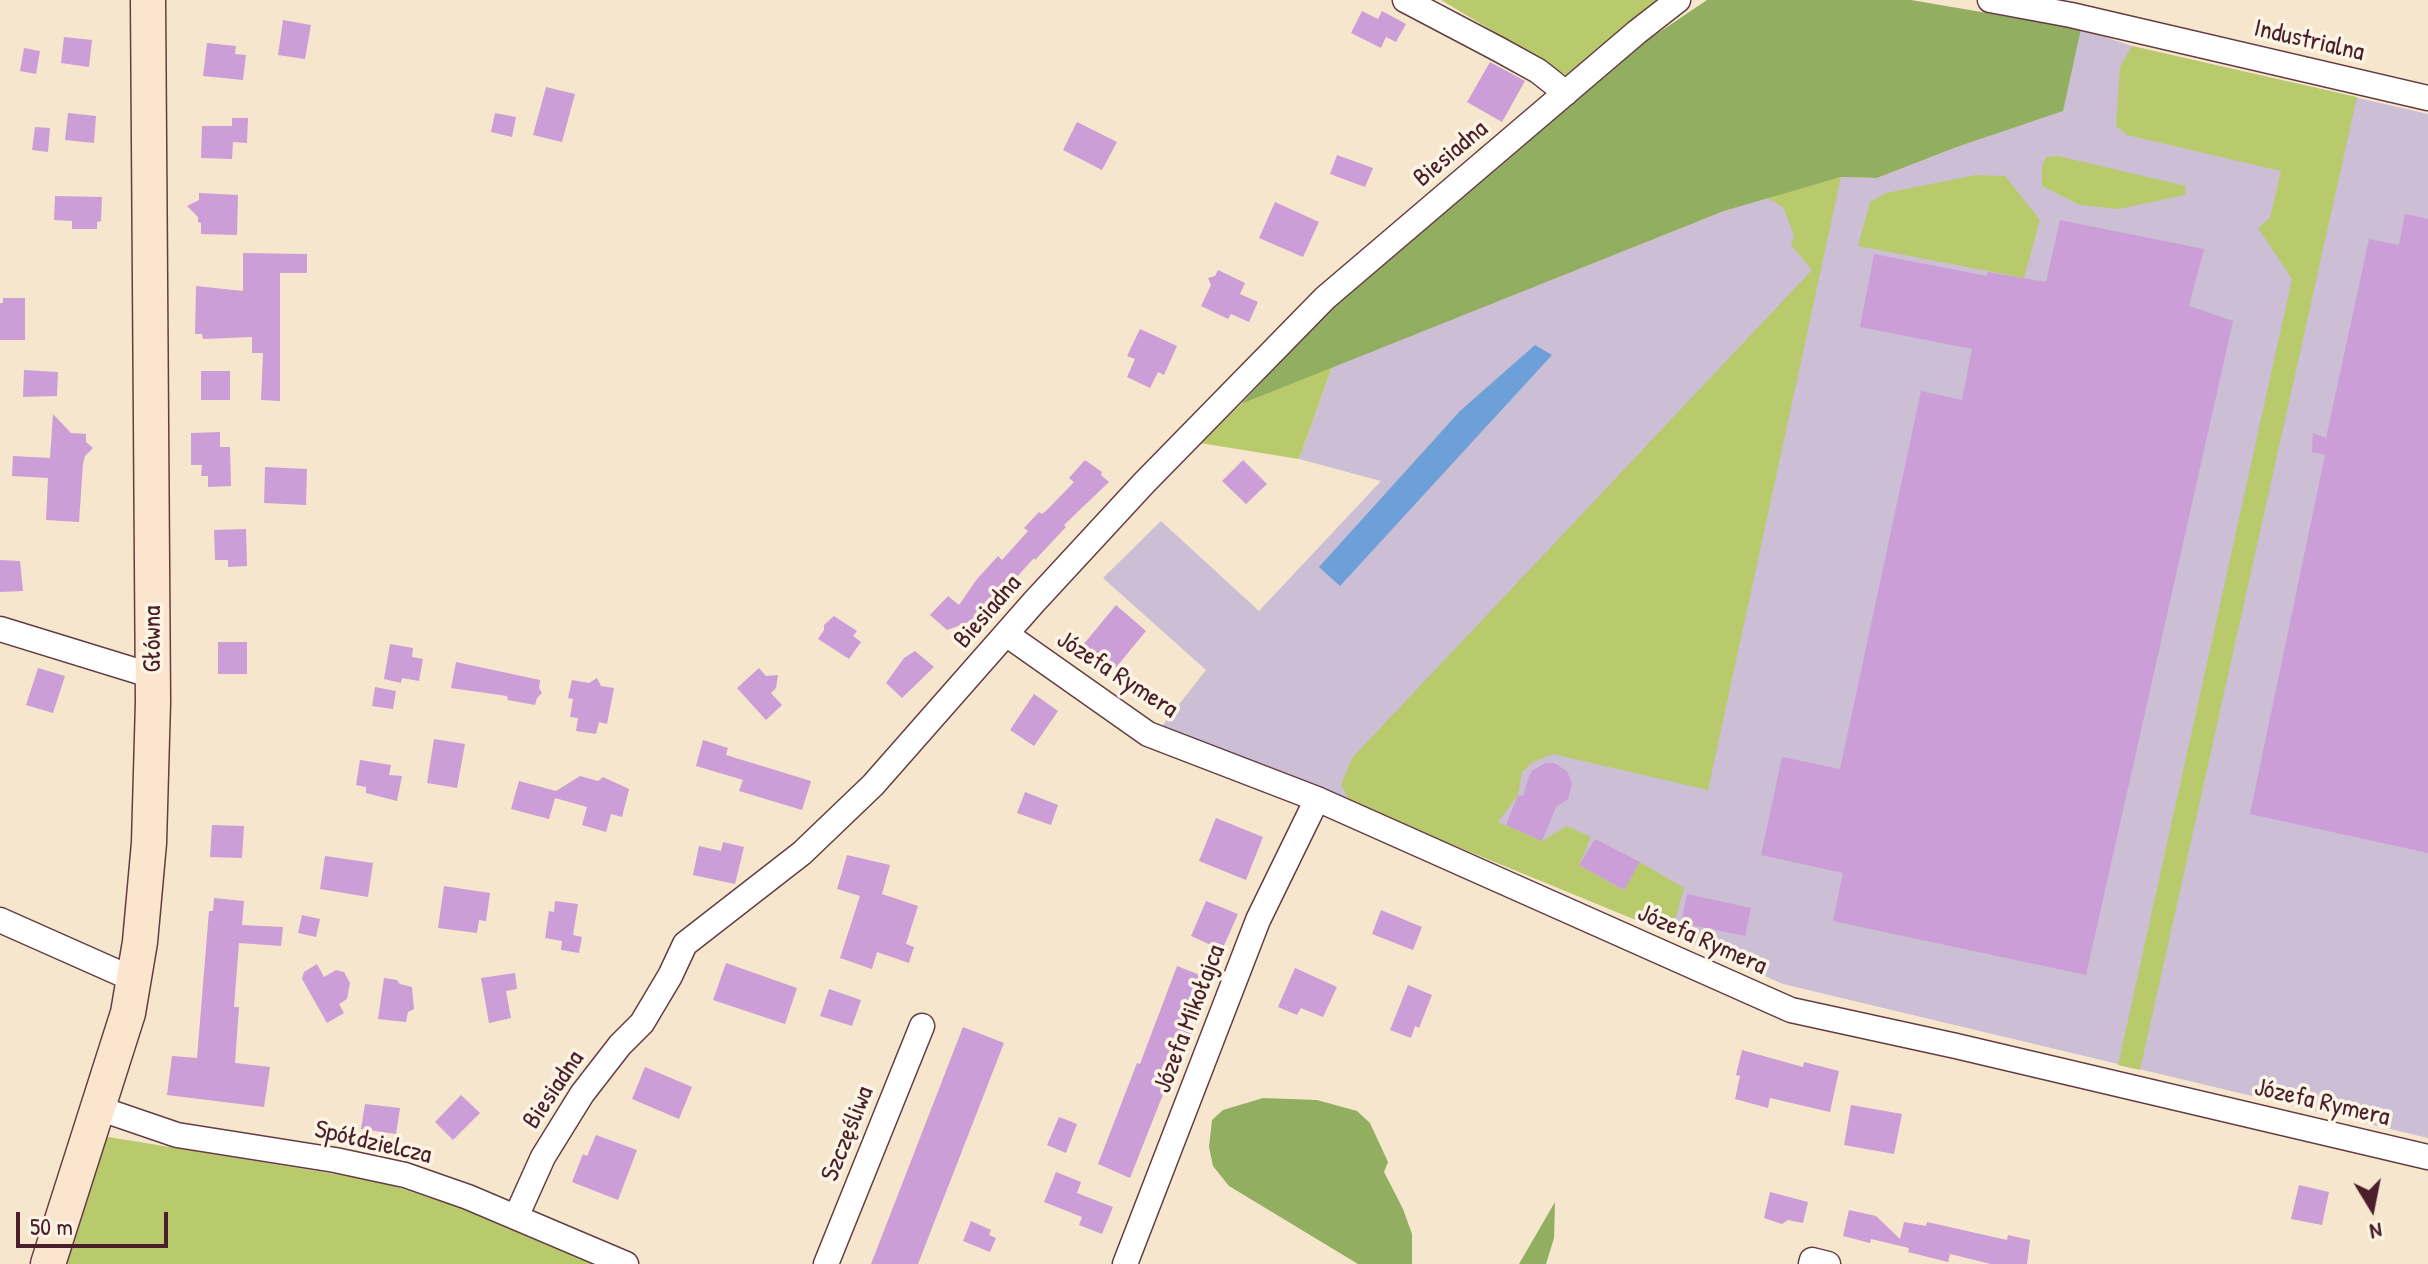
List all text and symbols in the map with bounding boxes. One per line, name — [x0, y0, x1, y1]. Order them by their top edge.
street label: Industrialna — [2251, 13, 2367, 69]
street label: Biesiadna — [1407, 114, 1495, 194]
street label: Biesiadna — [948, 569, 1028, 655]
street label: Główna — [137, 606, 169, 672]
street label: Józefa Rymera — [1051, 624, 1183, 726]
street label: Józefa Rymera — [1633, 898, 1771, 982]
street label: Józefa Mikołajca — [1147, 941, 1233, 1097]
street label: Biesiadna — [517, 1045, 591, 1135]
street label: Józefa Rymera — [2251, 1072, 2393, 1134]
street label: Szczęśliwa — [815, 1082, 881, 1186]
street label: Spółdzielcza — [311, 1114, 435, 1172]
north arrow — [2332, 1168, 2412, 1248]
scale bar — [20, 1196, 172, 1246]
text: 50 m — [30, 1210, 73, 1242]
text: N — [2368, 1216, 2385, 1247]

